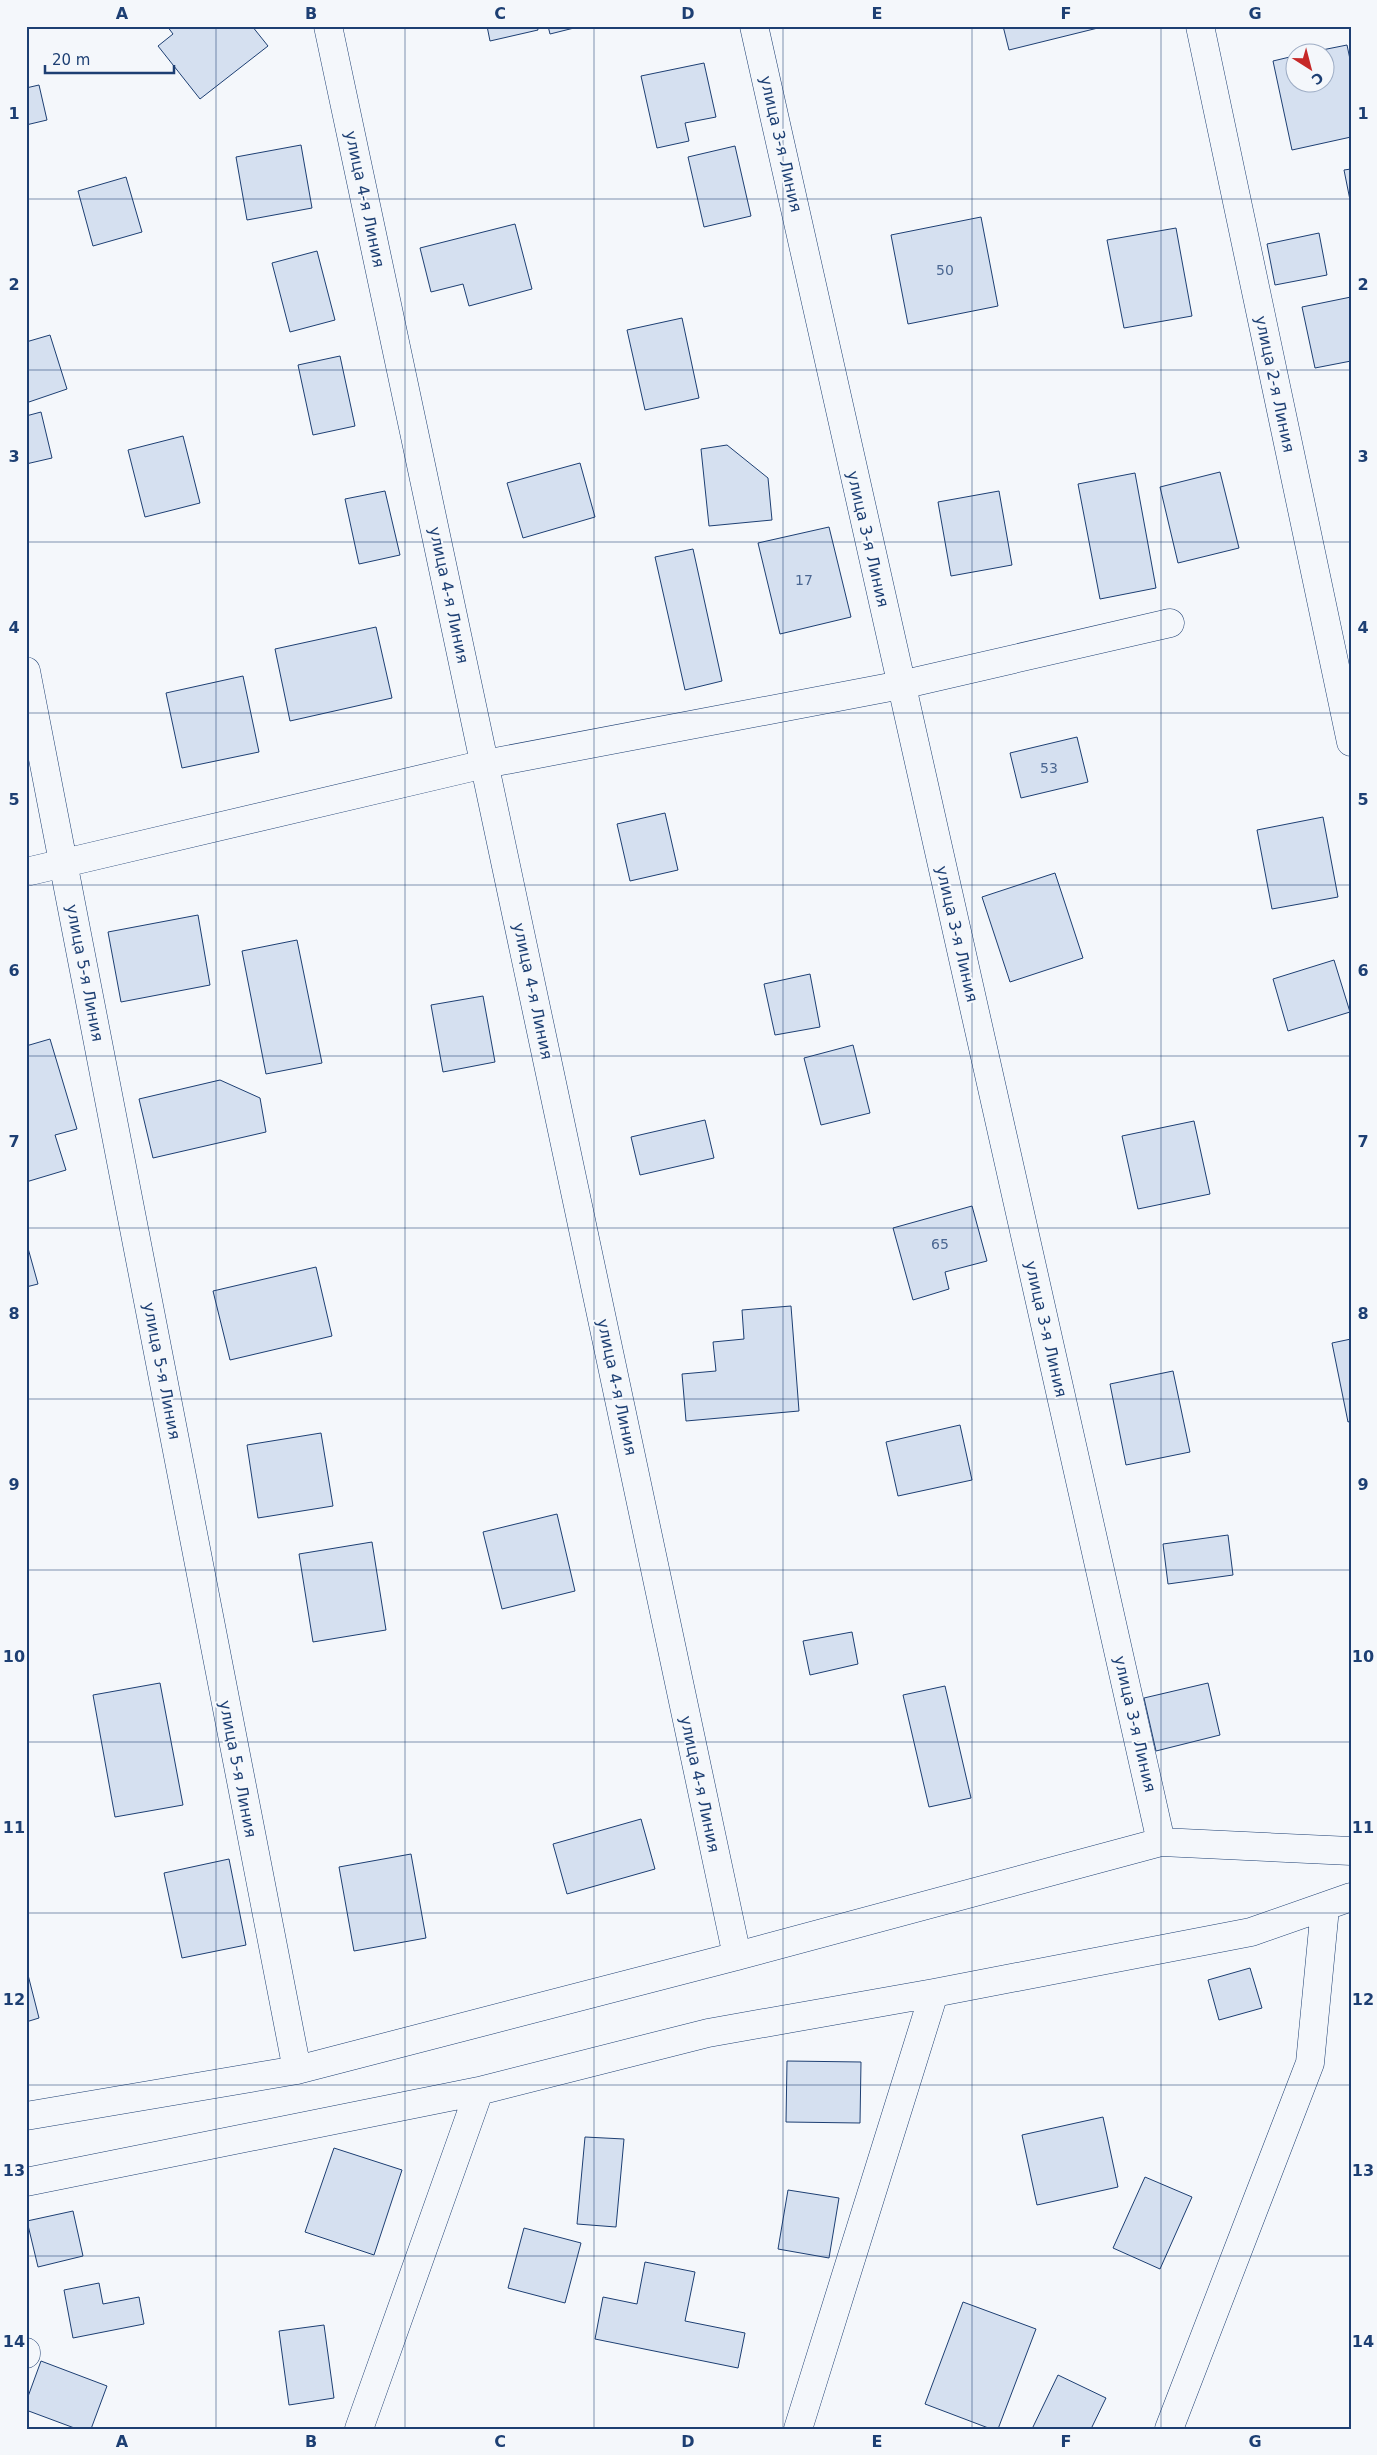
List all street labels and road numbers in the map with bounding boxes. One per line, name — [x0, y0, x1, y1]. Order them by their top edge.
street label: улица 3-я Линия — [756, 74, 806, 214]
street label: улица 4-я Линия — [341, 129, 389, 269]
street label: улица 2-я Линия — [1251, 314, 1299, 454]
street label: улица 3-я Линия — [843, 469, 893, 609]
street label: улица 4-я Линия — [425, 525, 473, 665]
street label: улица 3-я Линия — [932, 864, 982, 1004]
street label: улица 5-я Линия — [62, 903, 108, 1043]
street label: улица 4-я Линия — [509, 921, 557, 1061]
street label: улица 3-я Линия — [1021, 1259, 1071, 1399]
street label: улица 5-я Линия — [139, 1301, 185, 1441]
street label: улица 4-я Линия — [593, 1317, 641, 1457]
street label: улица 3-я Линия — [1110, 1654, 1160, 1794]
street label: улица 5-я Линия — [215, 1699, 261, 1839]
street label: улица 4-я Линия — [676, 1714, 724, 1854]

